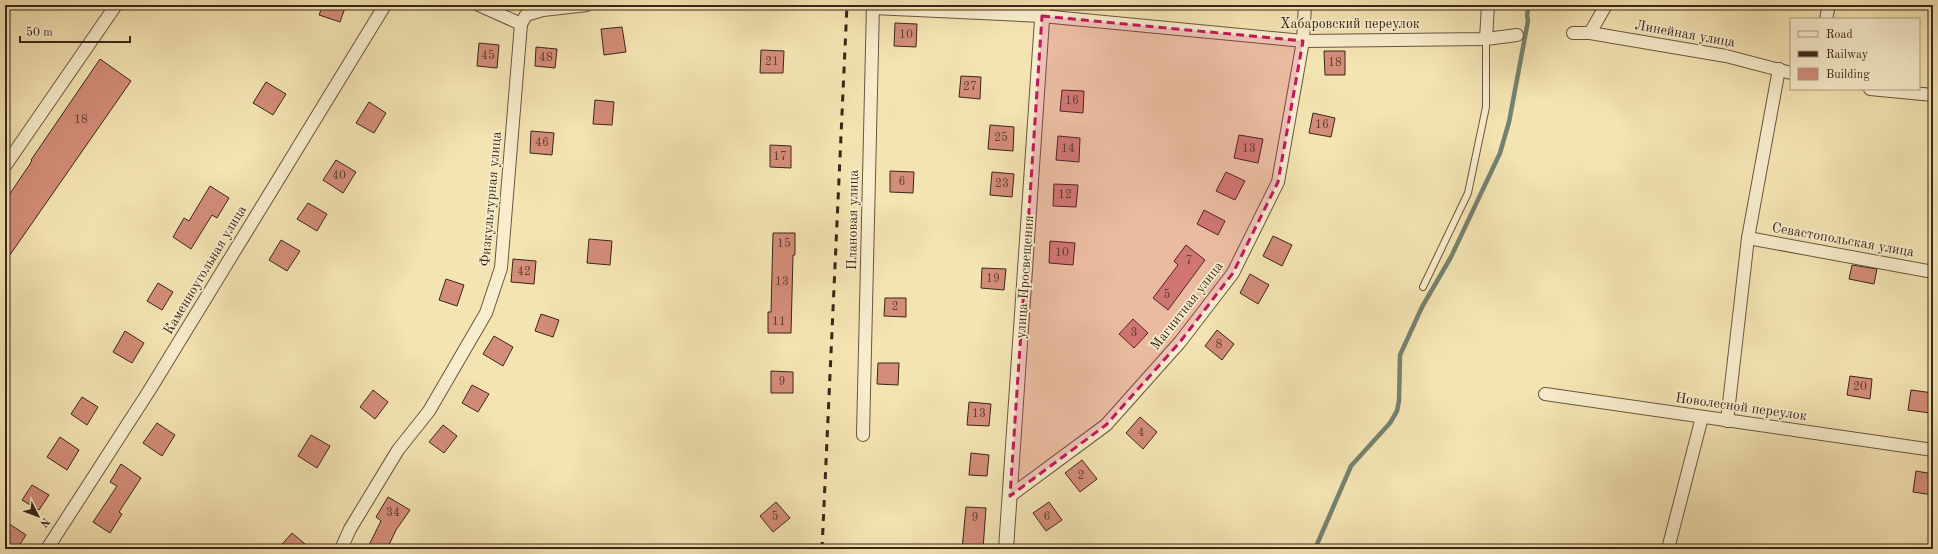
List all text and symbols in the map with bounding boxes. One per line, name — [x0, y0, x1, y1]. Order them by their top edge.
street label: Хабаровский переулок — [1280, 17, 1420, 31]
scale bar — [20, 18, 130, 44]
street label: Линейная улица — [1634, 18, 1736, 50]
legend — [1790, 18, 1920, 90]
text: 50 m — [26, 26, 53, 39]
house number: 10 — [899, 29, 913, 41]
text: Road — [1826, 29, 1853, 41]
house number: 45 — [481, 49, 495, 62]
text: Railway — [1826, 49, 1869, 61]
house number: 48 — [539, 52, 553, 64]
house number: 21 — [765, 56, 779, 68]
house number: 18 — [1328, 57, 1342, 69]
text: Building — [1826, 69, 1870, 81]
house number: 27 — [963, 81, 977, 93]
house number: 16 — [1065, 95, 1079, 107]
house number: 18 — [74, 114, 88, 126]
house number: 16 — [1315, 119, 1329, 131]
street label: Физкультурная улица — [478, 131, 504, 267]
house number: 25 — [994, 131, 1008, 144]
house number: 46 — [535, 137, 549, 149]
house number: 14 — [1061, 143, 1075, 155]
house number: 13 — [1242, 143, 1256, 155]
house number: 17 — [773, 151, 787, 163]
house number: 40 — [332, 170, 346, 182]
street label: Плановая улица — [845, 170, 861, 270]
house number: 6 — [899, 176, 906, 188]
house number: 23 — [995, 178, 1009, 190]
house number: 12 — [1058, 189, 1072, 201]
street label: Каменноугольная улица — [161, 203, 249, 337]
street label: улица Просвещения — [1014, 215, 1036, 339]
street label: Севастопольская улица — [1771, 221, 1915, 259]
house number: 15 — [777, 237, 791, 250]
house number: 10 — [1055, 247, 1069, 259]
house number: 7 — [1186, 255, 1192, 267]
street label: Магнитная улица — [1148, 259, 1226, 353]
house number: 42 — [517, 266, 531, 278]
house number: 19 — [986, 273, 1000, 285]
house number: 13 — [775, 276, 789, 288]
house number: 5 — [1164, 288, 1171, 301]
house number: 2 — [892, 301, 898, 313]
house number: 11 — [772, 316, 786, 328]
house number: 3 — [1131, 327, 1137, 339]
house number: 8 — [1216, 339, 1223, 351]
house number: 9 — [779, 376, 785, 388]
house number: 20 — [1853, 381, 1867, 393]
street label: Новолесной переулок — [1674, 391, 1808, 423]
house number: 13 — [972, 408, 986, 420]
house number: 4 — [1138, 427, 1145, 439]
house number: 2 — [1078, 470, 1084, 482]
north arrow — [18, 496, 58, 536]
house number: 34 — [386, 507, 400, 519]
house number: 5 — [772, 510, 779, 523]
house number: 6 — [1044, 511, 1051, 523]
house number: 9 — [972, 512, 978, 524]
text: N — [37, 515, 51, 529]

